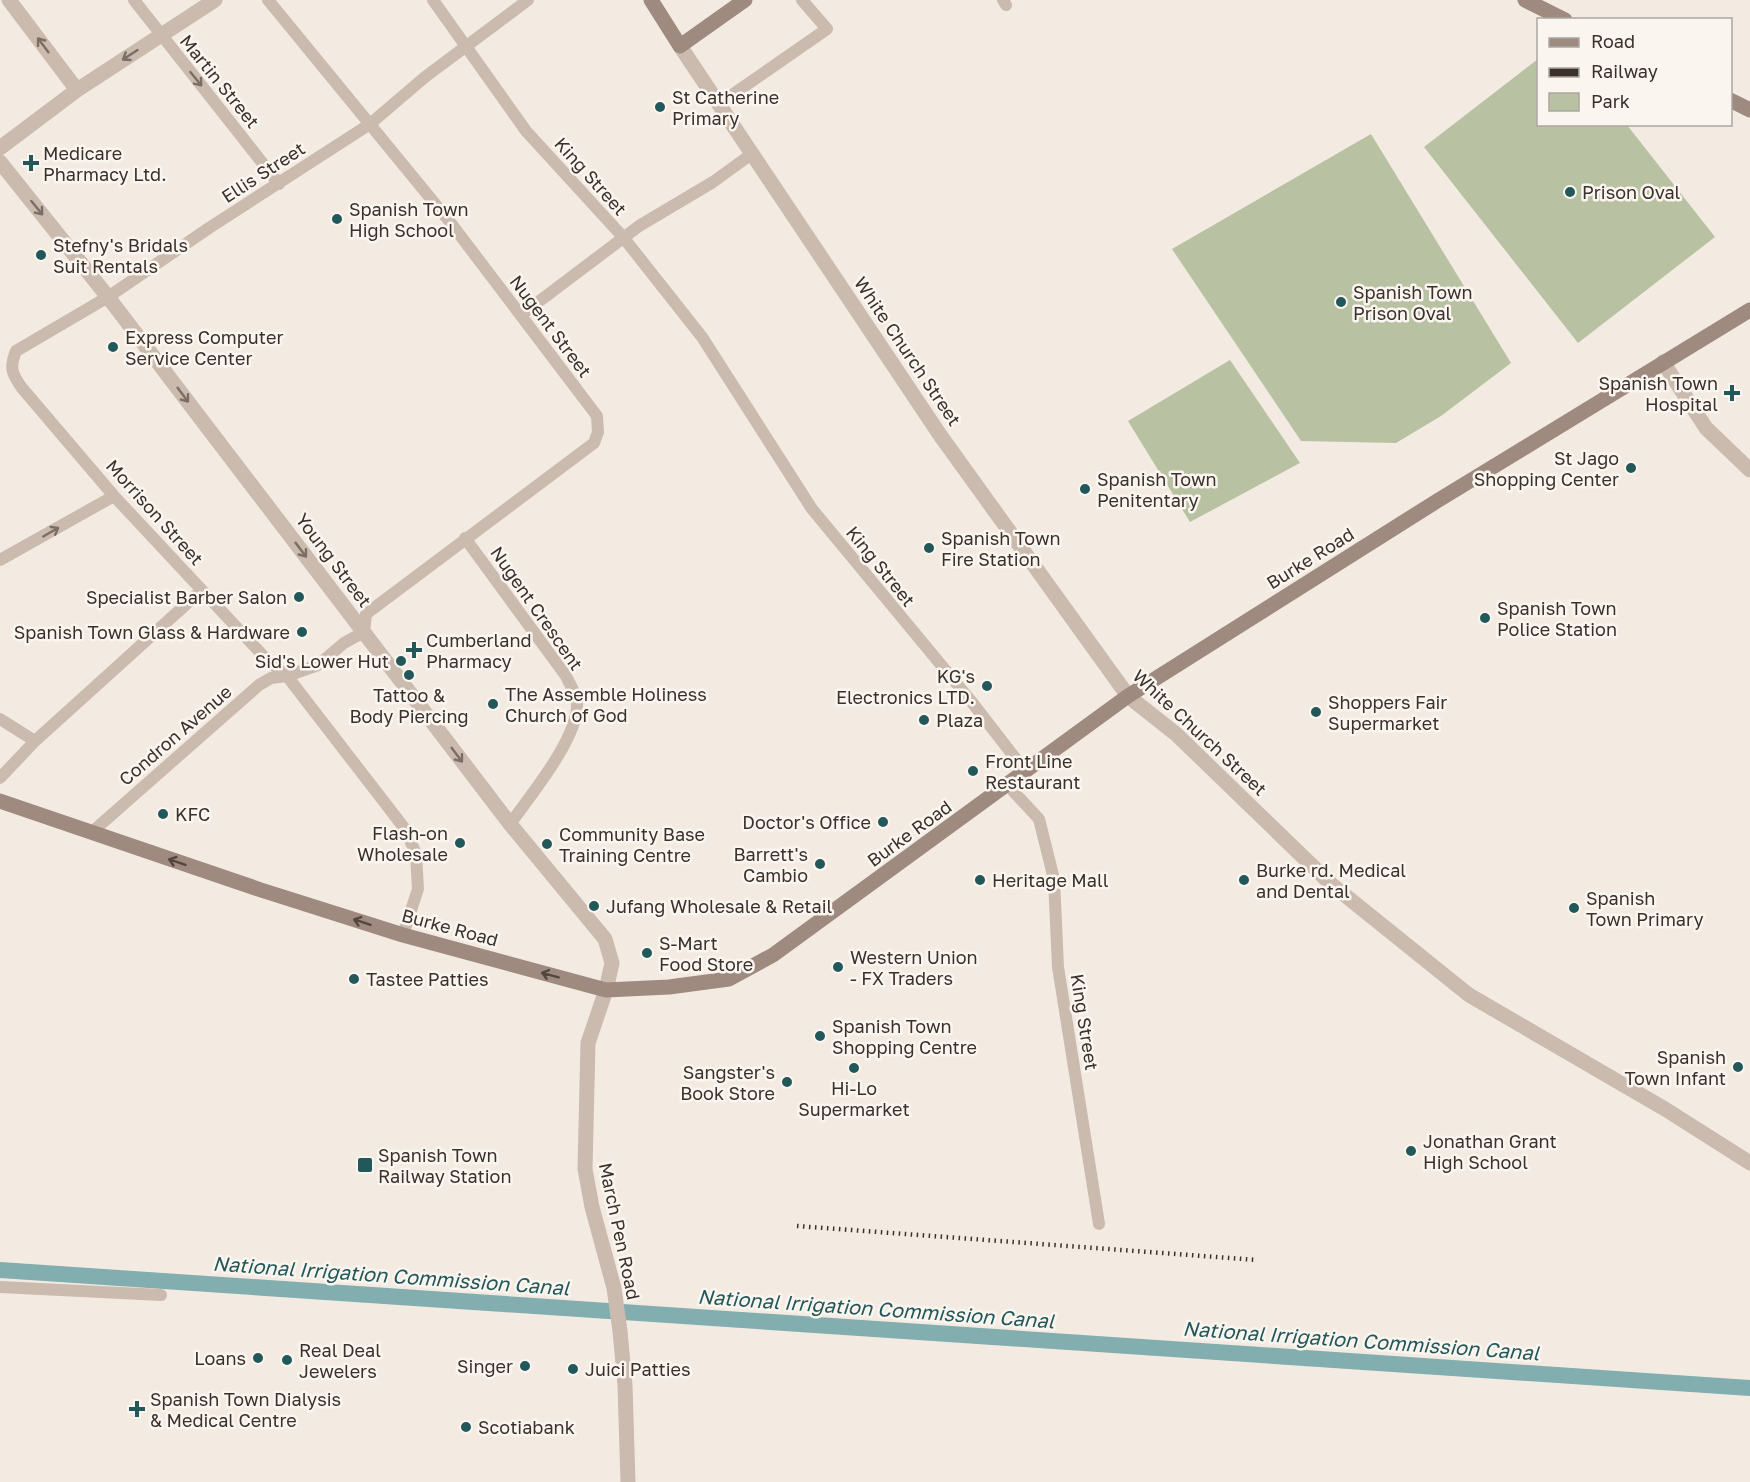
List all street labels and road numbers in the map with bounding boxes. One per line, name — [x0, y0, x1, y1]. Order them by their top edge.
street label: Martin Street — [176, 30, 264, 132]
street label: King Street — [550, 133, 632, 219]
street label: Ellis Street — [217, 137, 309, 207]
street label: Nugent Street — [506, 271, 596, 381]
street label: White Church Street — [850, 272, 966, 430]
street label: Morrison Street — [102, 455, 208, 569]
street label: Young Street — [292, 509, 376, 611]
street label: King Street — [842, 521, 920, 611]
street label: Burke Road — [1262, 522, 1358, 594]
street label: Nugent Crescent — [486, 542, 588, 674]
street label: White Church Street — [1128, 664, 1272, 800]
street label: Condron Avenue — [114, 680, 236, 790]
street label: Burke Road — [863, 795, 955, 871]
street label: Burke Road — [399, 904, 501, 950]
street label: King Street — [1067, 972, 1103, 1072]
street label: March Pen Road — [595, 1160, 645, 1302]

